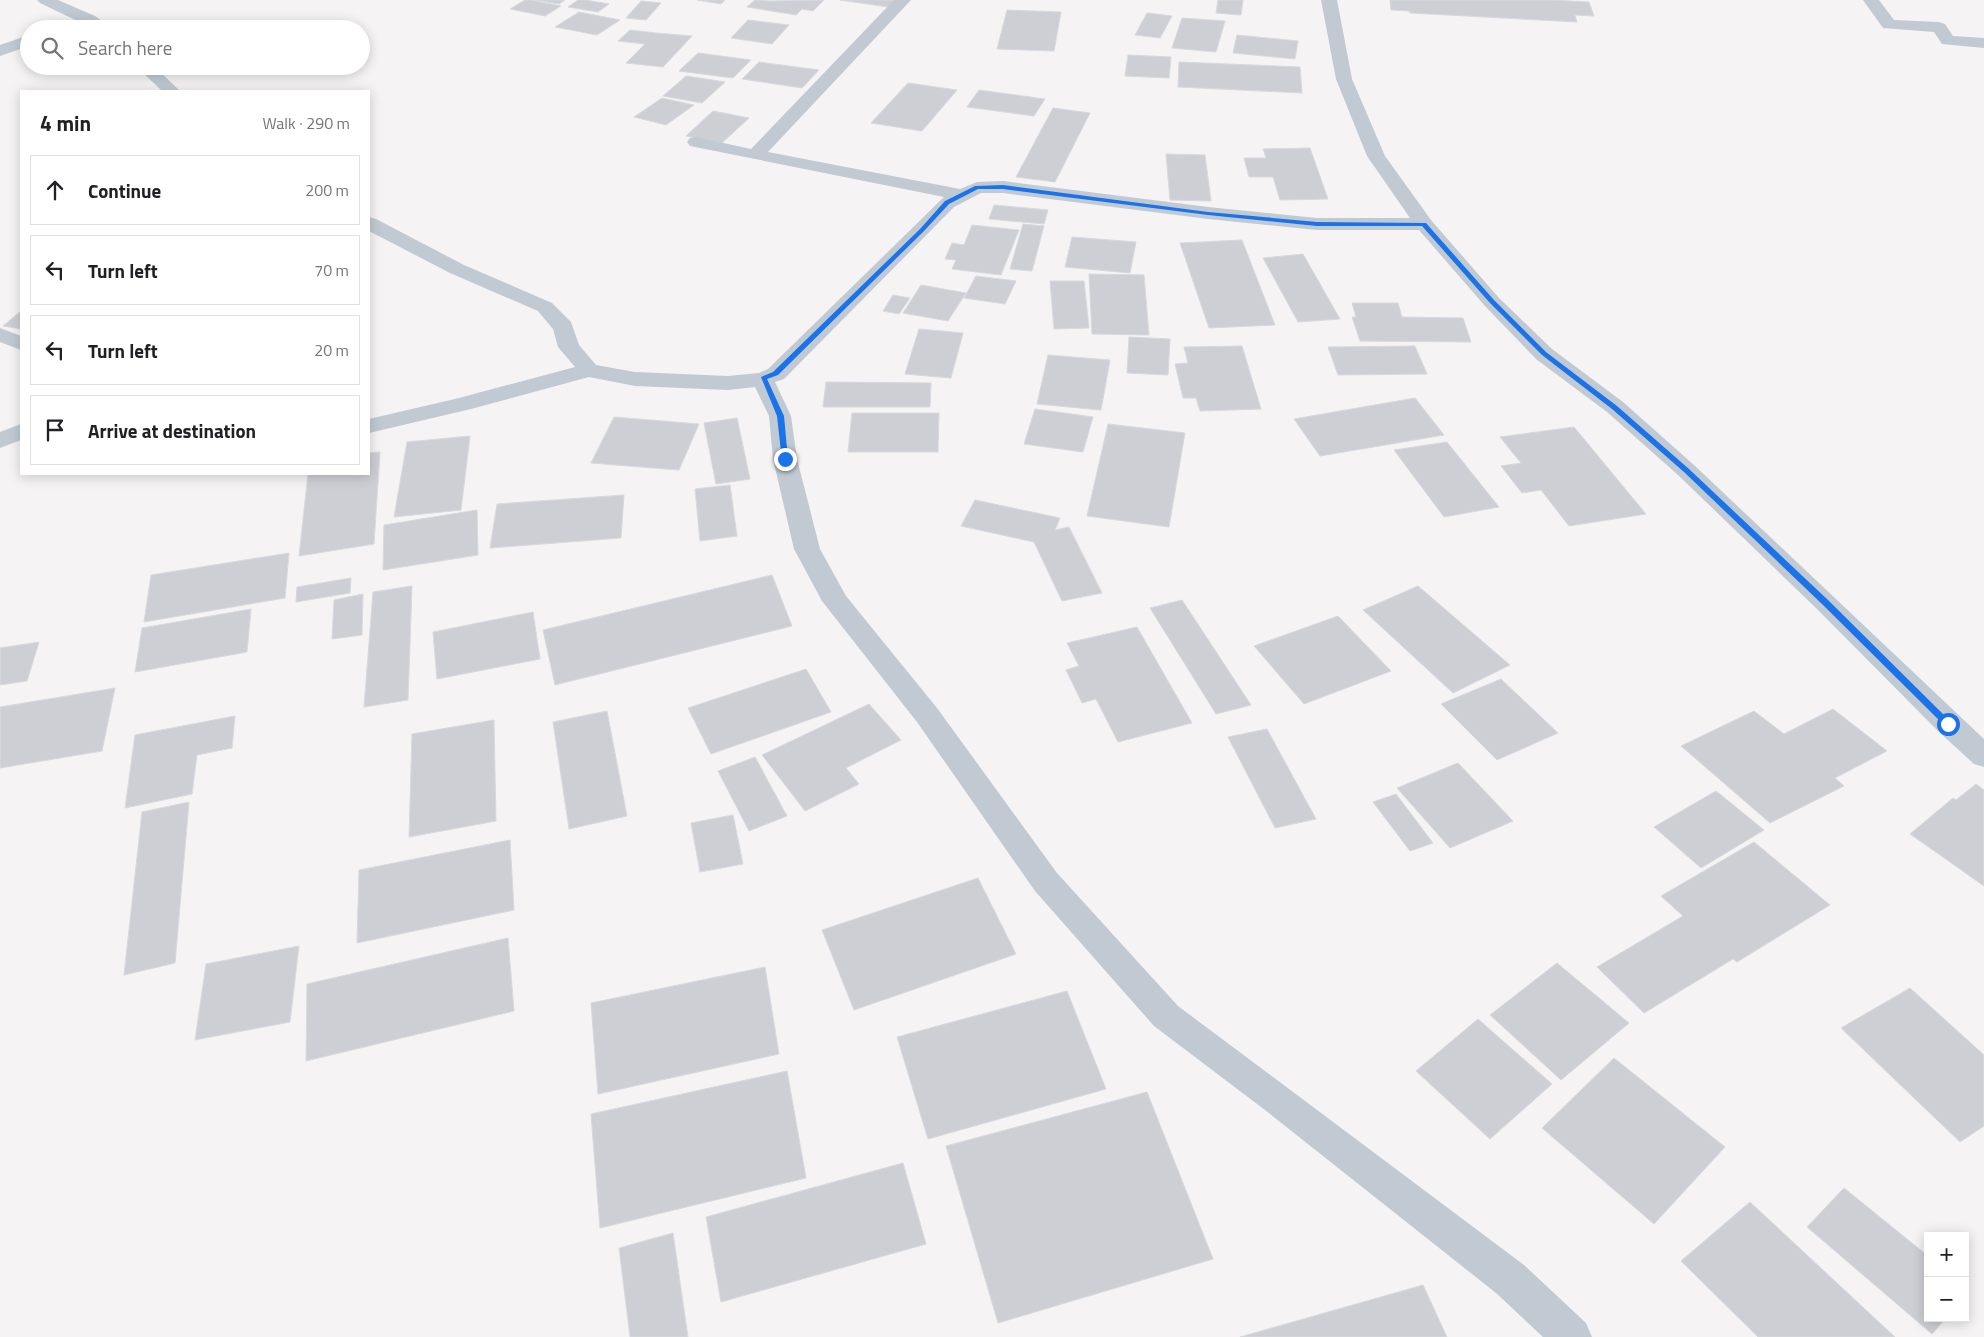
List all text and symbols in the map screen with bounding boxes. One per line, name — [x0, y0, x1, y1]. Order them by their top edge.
search box — [20, 20, 370, 75]
text: Search here — [78, 33, 172, 62]
icon: search — [38, 34, 66, 62]
text: 4 min — [40, 107, 91, 139]
text: Walk · 290 m — [262, 111, 350, 135]
icon: ahead — [41, 176, 69, 204]
text: Continue — [88, 176, 161, 205]
text: 200 m — [305, 178, 349, 202]
icon: left — [41, 256, 69, 284]
text: Turn left — [88, 256, 158, 285]
text: 70 m — [314, 258, 349, 282]
icon: left — [41, 336, 69, 364]
text: Turn left — [88, 336, 158, 365]
text: 20 m — [314, 338, 349, 362]
icon: arrive — [41, 416, 69, 444]
text: Arrive at destination — [88, 416, 256, 445]
route end — [774, 448, 797, 471]
route start — [1937, 713, 1960, 736]
map controls — [1924, 1232, 1969, 1322]
button: + — [1924, 1232, 1969, 1277]
button: − — [1924, 1277, 1969, 1322]

